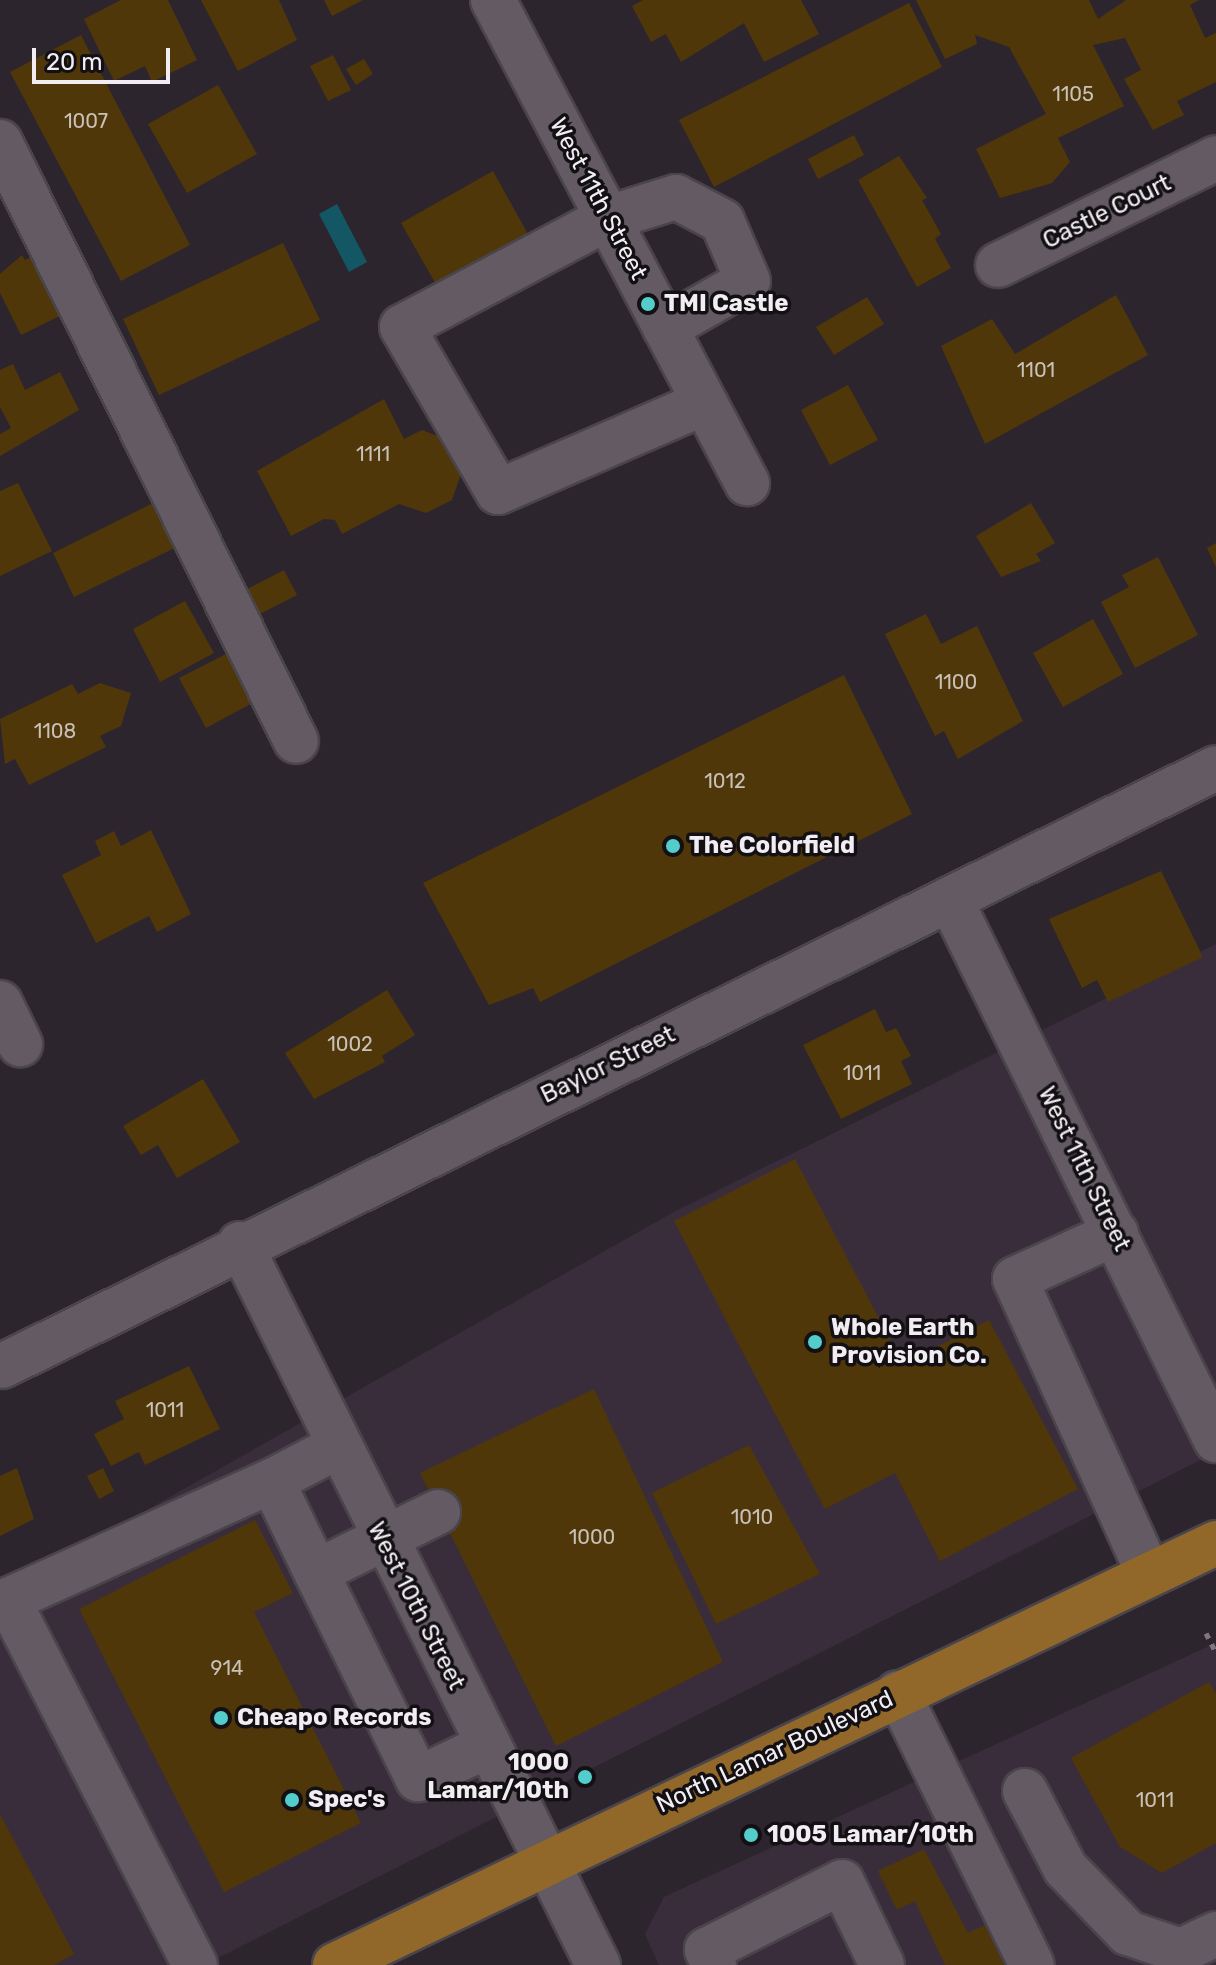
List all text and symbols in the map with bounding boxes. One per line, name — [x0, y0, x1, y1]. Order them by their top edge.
scale bar — [36, 32, 174, 82]
text: 20 m — [46, 48, 103, 76]
house number: 1105 — [1052, 82, 1094, 106]
house number: 1007 — [64, 109, 108, 133]
street label: West 11th Street — [543, 113, 653, 285]
street label: Castle Court — [1038, 169, 1176, 255]
place label: TMI Castle — [664, 290, 788, 318]
marker: TMI Castle — [639, 295, 657, 313]
house number: 1101 — [1017, 358, 1055, 382]
house number: 1111 — [356, 442, 390, 466]
house number: 1100 — [935, 670, 977, 694]
house number: 1108 — [34, 719, 76, 743]
house number: 1012 — [704, 769, 746, 793]
place label: The Colorfield — [689, 832, 855, 860]
marker: The Colorfield — [664, 837, 682, 855]
street label: Baylor Street — [536, 1020, 680, 1110]
house number: 1002 — [327, 1032, 373, 1056]
house number: 1011 — [843, 1061, 881, 1085]
street label: West 11th Street — [1032, 1082, 1136, 1256]
place label: Whole Earth Provision Co. — [831, 1314, 987, 1370]
marker: Whole Earth Provision Co. — [806, 1333, 824, 1351]
house number: 1011 — [146, 1398, 184, 1422]
house number: 1010 — [731, 1505, 773, 1529]
street label: West 10th Street — [361, 1517, 471, 1695]
house number: 1000 — [569, 1525, 615, 1549]
house number: 914 — [211, 1656, 243, 1680]
street label: North Lamar Boulevard — [652, 1684, 898, 1820]
place label: Cheapo Records — [237, 1704, 431, 1732]
marker: Cheapo Records — [212, 1709, 230, 1727]
place label: 1000 Lamar/10th — [427, 1749, 569, 1805]
marker: 1000 Lamar/10th — [576, 1768, 594, 1786]
place label: Spec's — [308, 1786, 386, 1814]
house number: 1011 — [1136, 1788, 1174, 1812]
marker: Spec's — [283, 1791, 301, 1809]
place label: 1005 Lamar/10th — [767, 1821, 974, 1849]
marker: 1005 Lamar/10th — [742, 1826, 760, 1844]

